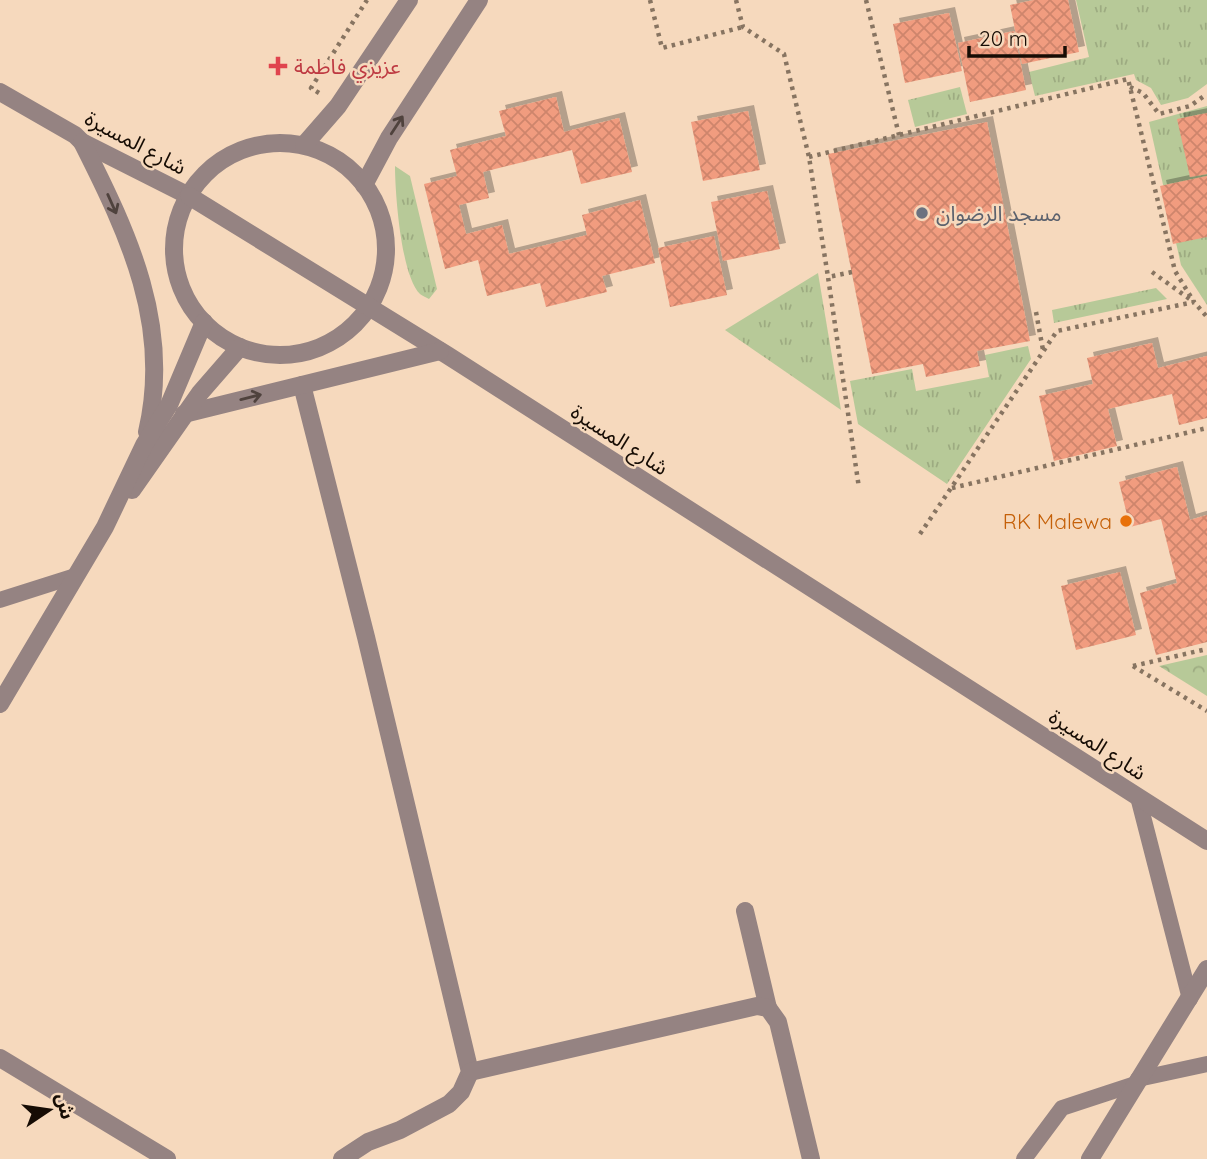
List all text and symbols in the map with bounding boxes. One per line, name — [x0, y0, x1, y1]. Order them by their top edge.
scale bar — [969, 14, 1065, 58]
text: 20 m — [979, 25, 1028, 51]
place label: عزيزي فاطمة — [294, 53, 401, 83]
marker: عزيزي فاطمة — [268, 56, 288, 76]
street label: شارع المسيرة — [80, 104, 191, 182]
one-way arrow — [390, 116, 405, 135]
one-way arrow — [106, 192, 119, 214]
place label: مسجد الرضوان — [936, 200, 1062, 226]
marker: مسجد الرضوان — [914, 205, 930, 221]
one-way arrow — [239, 390, 261, 403]
street label: شارع المسيرة — [565, 398, 674, 483]
place label: RK Malewa — [1003, 508, 1112, 534]
marker: RK Malewa — [1118, 513, 1134, 529]
street label: شارع المسيرة — [1043, 703, 1152, 788]
north arrow — [14, 1075, 84, 1145]
text: ش — [51, 1091, 80, 1122]

